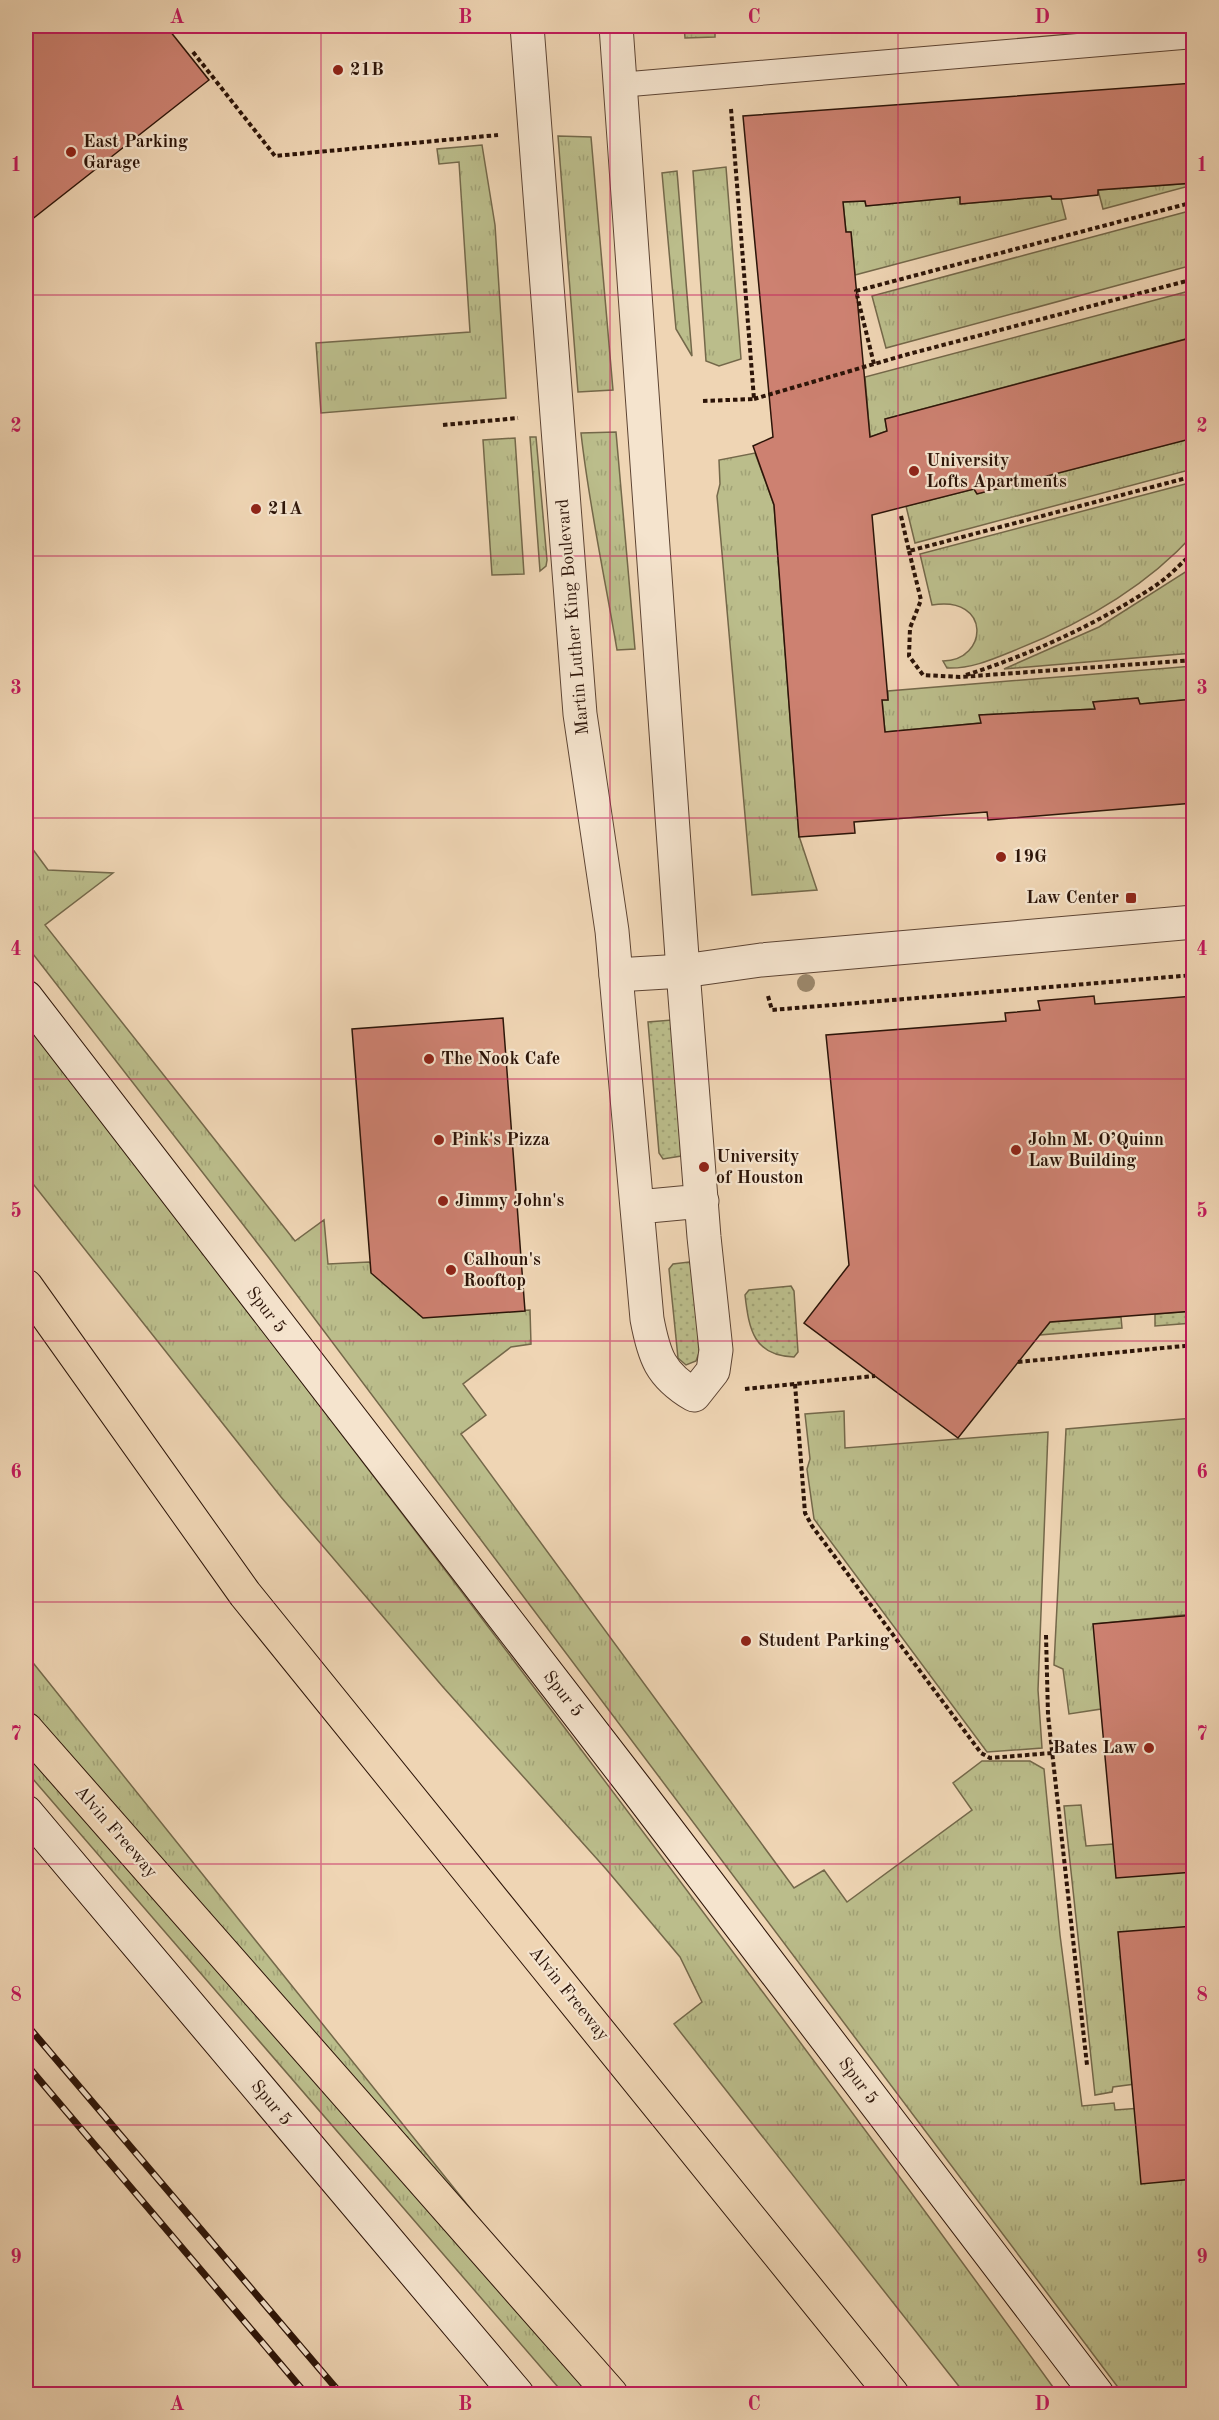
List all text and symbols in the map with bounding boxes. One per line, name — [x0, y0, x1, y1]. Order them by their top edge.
text: A — [169, 8, 185, 28]
text: B — [458, 8, 472, 28]
text: C — [747, 8, 761, 28]
text: D — [1034, 8, 1050, 28]
place label: 21B — [350, 61, 384, 79]
marker: 21B — [331, 63, 345, 77]
place label: East Parking Garage — [83, 133, 188, 172]
marker: East Parking Garage — [64, 145, 78, 159]
text: 1 — [10, 156, 22, 176]
text: 1 — [1196, 156, 1208, 176]
text: 2 — [10, 417, 22, 437]
text: 2 — [1196, 417, 1208, 437]
place label: University Lofts Apartments — [926, 452, 1067, 491]
marker: University Lofts Apartments — [907, 464, 921, 478]
street label: Martin Luther King Boulevard — [554, 498, 592, 736]
place label: 21A — [268, 500, 303, 518]
marker: 21A — [249, 502, 263, 516]
text: 3 — [10, 679, 22, 699]
text: 3 — [1196, 679, 1208, 699]
place label: 19G — [1013, 848, 1047, 866]
marker: 19G — [994, 850, 1008, 864]
place label: Law Center — [1026, 889, 1119, 907]
marker: Law Center — [1124, 891, 1138, 905]
text: 4 — [10, 940, 22, 960]
text: 4 — [1196, 940, 1208, 960]
place label: The Nook Cafe — [441, 1050, 560, 1068]
marker: The Nook Cafe — [422, 1052, 436, 1066]
place label: Pink's Pizza — [451, 1131, 550, 1149]
place label: John M. O’Quinn Law Building — [1028, 1131, 1164, 1170]
marker: Pink's Pizza — [432, 1133, 446, 1147]
marker: John M. O’Quinn Law Building — [1009, 1143, 1023, 1157]
place label: University of Houston — [716, 1148, 804, 1187]
marker: University of Houston — [697, 1160, 711, 1174]
place label: Jimmy John's — [455, 1192, 565, 1210]
marker: Jimmy John's — [436, 1194, 450, 1208]
text: 5 — [10, 1201, 22, 1222]
text: 5 — [1196, 1201, 1208, 1222]
place label: Calhoun's Rooftop — [463, 1251, 541, 1290]
marker: Calhoun's Rooftop — [444, 1263, 458, 1277]
street label: Spur 5 — [243, 1284, 289, 1336]
text: 6 — [10, 1463, 22, 1483]
text: 6 — [1196, 1463, 1208, 1483]
place label: Student Parking — [758, 1632, 890, 1650]
marker: Student Parking — [739, 1634, 753, 1648]
street label: Spur 5 — [540, 1668, 586, 1720]
text: 7 — [10, 1725, 22, 1745]
text: 7 — [1196, 1725, 1208, 1745]
place label: Bates Law — [1053, 1739, 1137, 1757]
marker: Bates Law — [1142, 1741, 1156, 1755]
street label: Alvin Freeway — [71, 1783, 161, 1882]
street label: Alvin Freeway — [526, 1943, 613, 2045]
text: 8 — [10, 1986, 22, 2006]
text: 8 — [1196, 1986, 1208, 2006]
street label: Spur 5 — [835, 2054, 881, 2108]
street label: Spur 5 — [247, 2077, 295, 2129]
text: 9 — [10, 2248, 22, 2268]
text: 9 — [1196, 2248, 1208, 2268]
text: A — [169, 2395, 185, 2415]
text: B — [458, 2395, 472, 2415]
text: C — [747, 2395, 761, 2415]
text: D — [1034, 2395, 1050, 2415]

